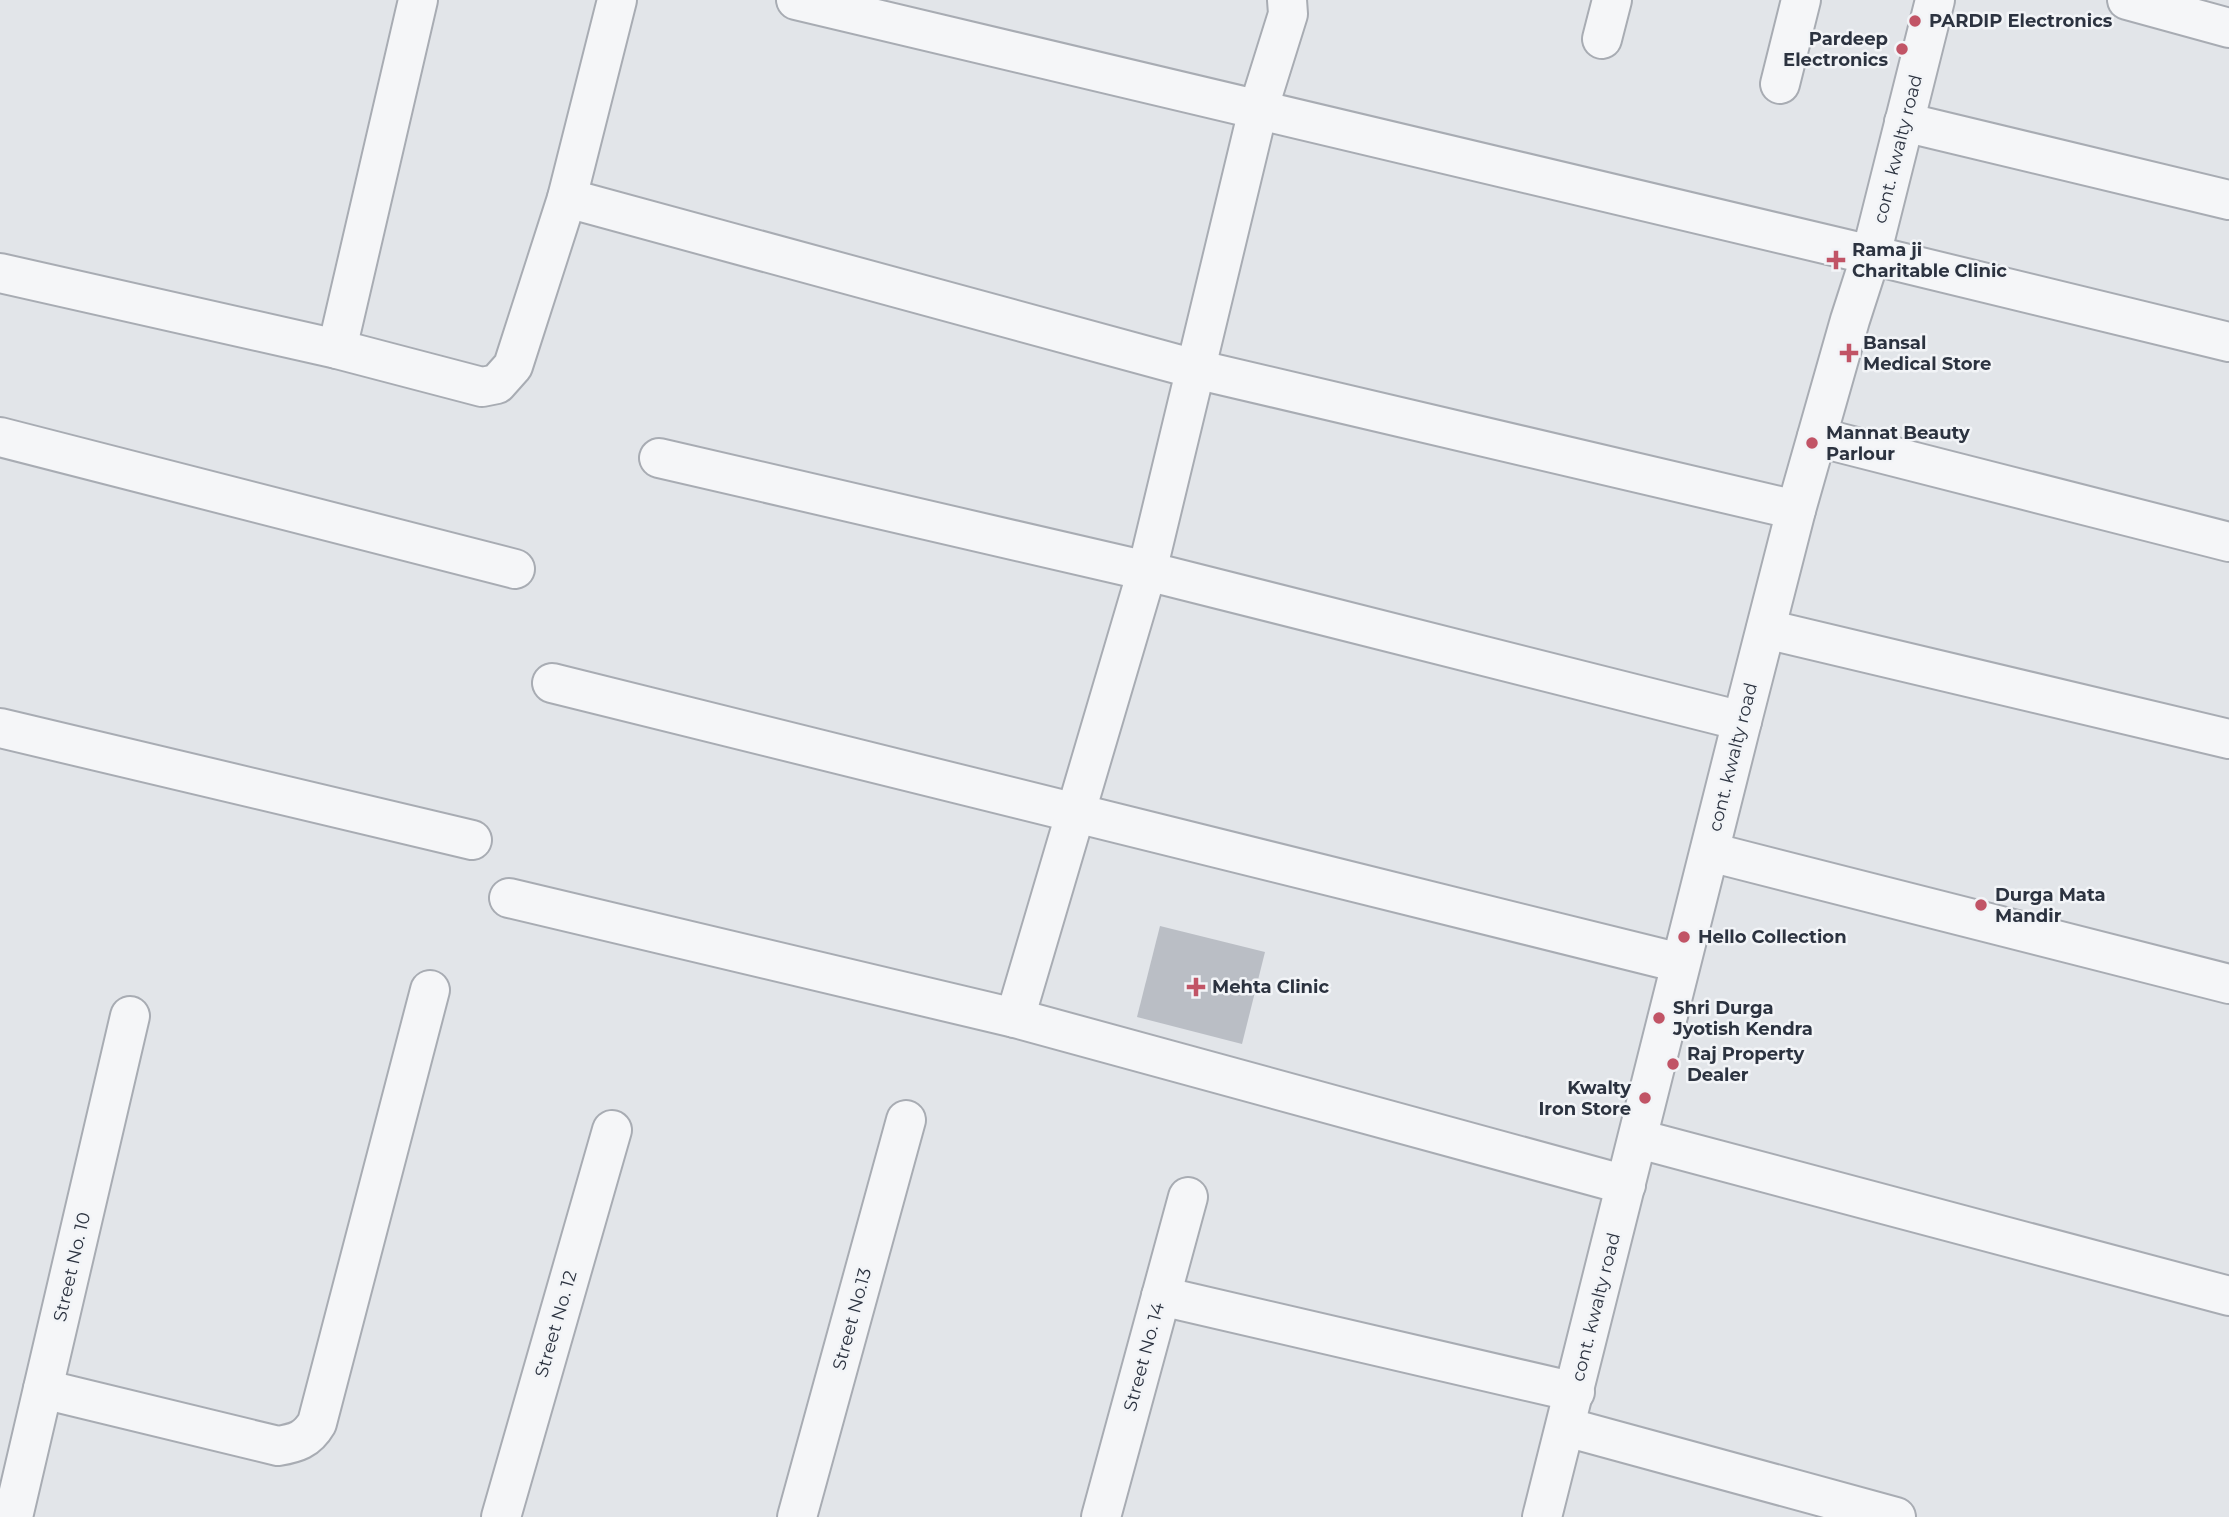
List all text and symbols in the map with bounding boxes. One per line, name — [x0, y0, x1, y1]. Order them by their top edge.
place label: PARDIP Electronics — [1929, 10, 2113, 32]
marker: PARDIP Electronics — [1907, 13, 1923, 29]
place label: Pardeep Electronics — [1783, 28, 1888, 71]
marker: Pardeep Electronics — [1894, 41, 1910, 57]
street label: cont. kwalty road — [1869, 72, 1927, 226]
place label: Rama ji Charitable Clinic — [1852, 239, 2007, 282]
marker: Rama ji Charitable Clinic — [1826, 250, 1846, 270]
place label: Bansal Medical Store — [1863, 332, 1991, 375]
marker: Bansal Medical Store — [1841, 345, 1857, 361]
place label: Mannat Beauty Parlour — [1826, 422, 1970, 465]
marker: Mannat Beauty Parlour — [1804, 435, 1820, 451]
street label: cont. kwalty road — [1704, 680, 1762, 834]
place label: Durga Mata Mandir — [1995, 884, 2106, 927]
marker: Durga Mata Mandir — [1973, 897, 1989, 913]
place label: Hello Collection — [1698, 926, 1847, 948]
marker: Hello Collection — [1676, 929, 1692, 945]
place label: Mehta Clinic — [1212, 976, 1329, 998]
marker: Mehta Clinic — [1186, 977, 1206, 997]
place label: Shri Durga Jyotish Kendra — [1672, 997, 1813, 1040]
marker: Shri Durga Jyotish Kendra — [1651, 1010, 1667, 1026]
place label: Raj Property Dealer — [1687, 1043, 1804, 1086]
marker: Raj Property Dealer — [1665, 1056, 1681, 1072]
place label: Kwalty Iron Store — [1538, 1077, 1631, 1120]
marker: Kwalty Iron Store — [1637, 1090, 1653, 1106]
street label: Street No. 10 — [49, 1210, 95, 1324]
street label: cont. kwalty road — [1567, 1230, 1625, 1384]
street label: Street No.13 — [828, 1265, 876, 1373]
street label: Street No. 12 — [530, 1268, 582, 1380]
street label: Street No. 14 — [1119, 1300, 1169, 1414]

